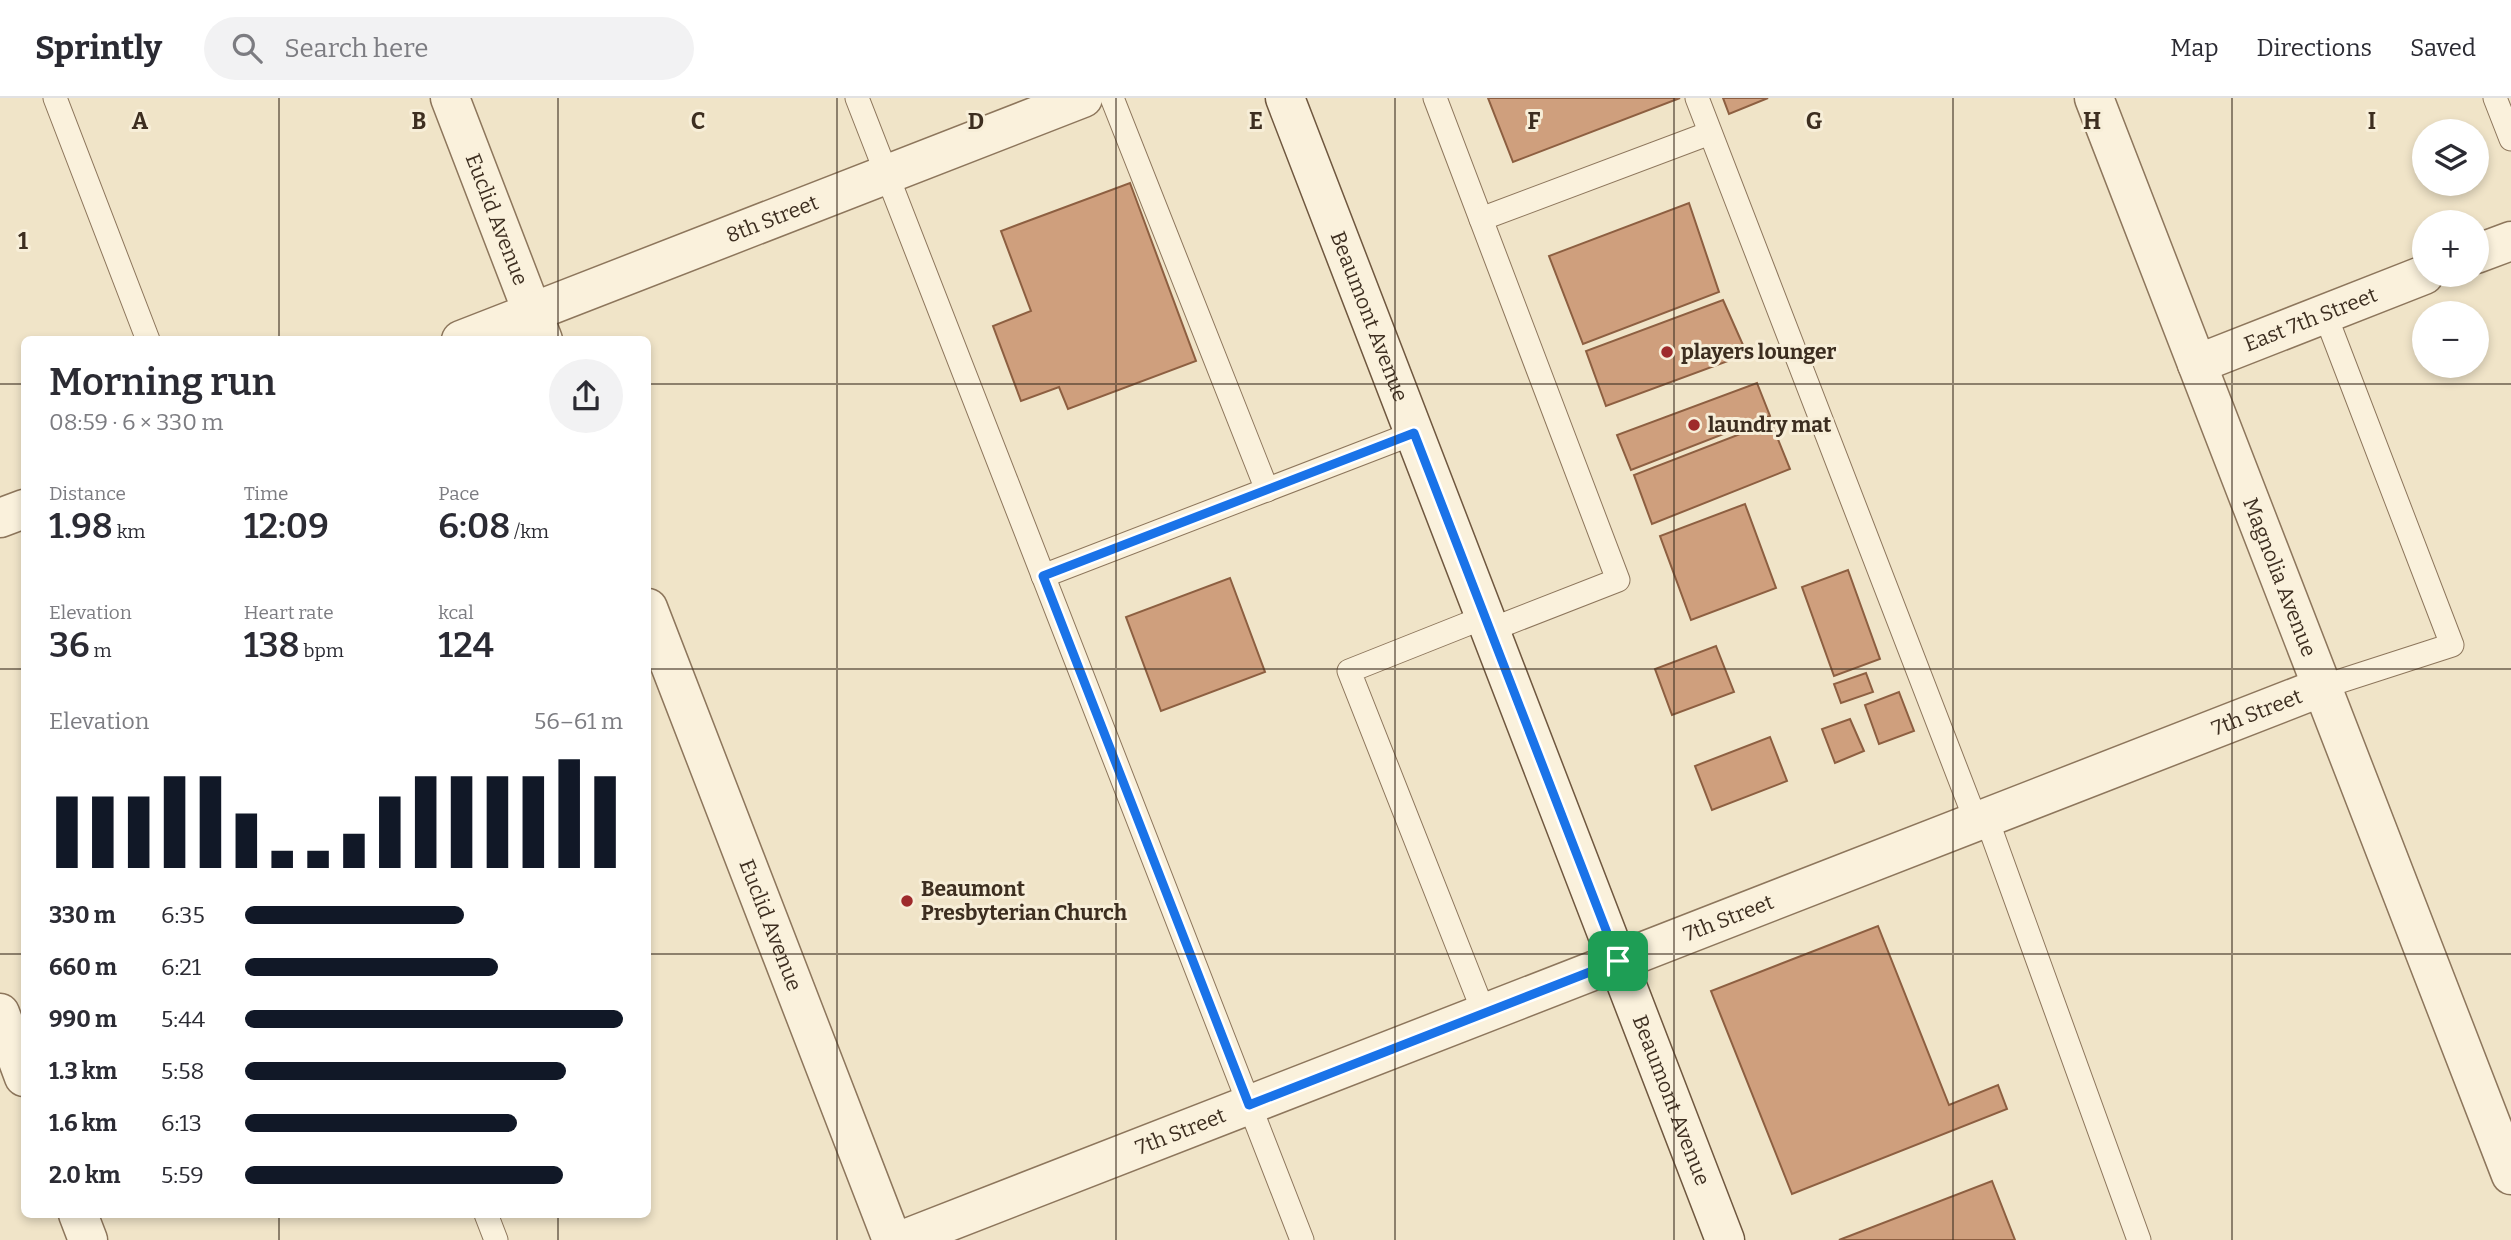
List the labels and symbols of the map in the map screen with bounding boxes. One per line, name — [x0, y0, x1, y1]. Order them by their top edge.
text: A — [132, 107, 149, 135]
text: B — [412, 107, 426, 135]
text: C — [691, 107, 705, 135]
text: D — [968, 107, 984, 135]
text: E — [1249, 107, 1263, 135]
text: F — [1528, 107, 1541, 135]
text: G — [1806, 107, 1823, 135]
text: H — [2083, 107, 2101, 135]
text: I — [2368, 107, 2376, 135]
street label: Euclid Avenue — [460, 150, 534, 289]
street label: 8th Street — [723, 189, 822, 248]
text: 1 — [18, 227, 28, 255]
street label: Beaumont Avenue — [1325, 227, 1414, 405]
street label: East 7th Street — [2240, 282, 2381, 357]
place label: players lounger — [1681, 339, 1837, 365]
marker: players lounger — [1659, 344, 1675, 360]
place label: laundry mat — [1708, 412, 1832, 438]
marker: laundry mat — [1686, 417, 1702, 433]
street label: Magnolia Avenue — [2237, 494, 2322, 661]
street label: 7th Street — [2208, 683, 2306, 742]
street label: Euclid Avenue — [733, 856, 808, 995]
place label: Beaumont Presbyterian Church — [921, 876, 1128, 926]
street label: 7th Street — [1680, 889, 1778, 947]
marker: Beaumont Presbyterian Church — [899, 893, 915, 909]
pin — [1588, 931, 1648, 991]
street label: Beaumont Avenue — [1627, 1011, 1716, 1189]
street label: 7th Street — [1132, 1102, 1230, 1161]

